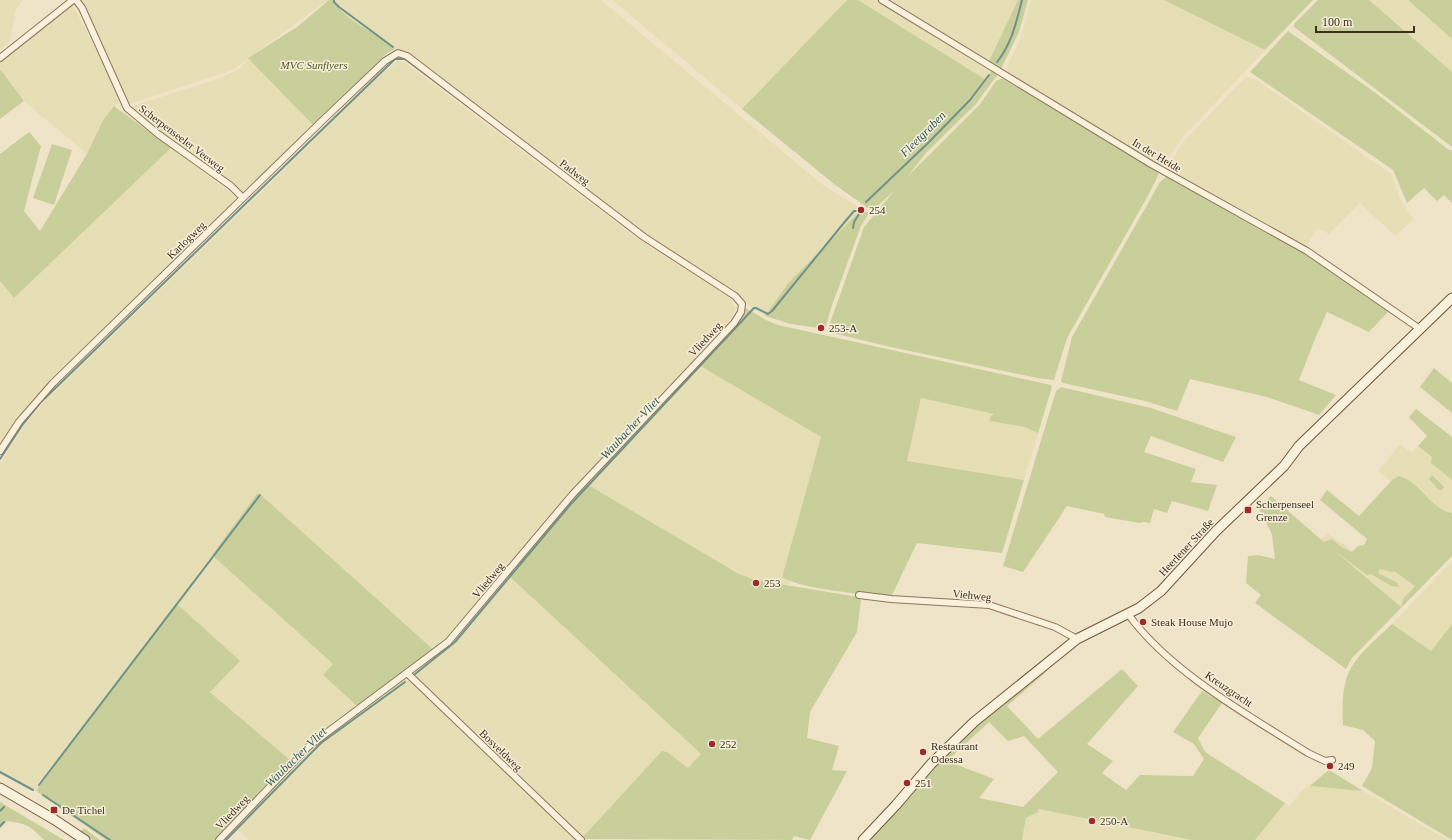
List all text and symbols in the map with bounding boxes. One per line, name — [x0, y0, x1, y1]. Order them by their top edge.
scale bar — [1316, 8, 1414, 34]
text: 100 m — [1322, 15, 1353, 29]
park label: MVC Sunflyers — [280, 59, 347, 71]
street label: Scherpenseeler Veeweg — [137, 102, 228, 174]
water label: Fleetgraben — [897, 108, 949, 160]
street label: In der Heide — [1130, 136, 1184, 174]
street label: Padweg — [557, 157, 593, 188]
place label: 254 — [869, 204, 886, 216]
marker: 254 — [856, 205, 866, 215]
street label: Karlogweg — [164, 218, 208, 261]
street label: Vliedweg — [686, 319, 724, 359]
place label: 253-A — [829, 322, 857, 334]
marker: 253-A — [816, 323, 826, 333]
water label: Waubacher Vliet — [598, 394, 663, 462]
place label: Scherpenseel Grenze — [1256, 498, 1314, 523]
marker: Scherpenseel Grenze — [1243, 505, 1253, 515]
street label: Heerlener Straße — [1156, 516, 1216, 578]
street label: Vliedweg — [470, 559, 507, 600]
place label: 253 — [764, 577, 781, 589]
marker: 253 — [751, 578, 761, 588]
street label: Viehweg — [952, 587, 993, 603]
place label: Steak House Mujo — [1151, 616, 1233, 628]
marker: Steak House Mujo — [1138, 617, 1148, 627]
street label: Kreuzgracht — [1203, 669, 1255, 709]
water label: Waubacher Vliet — [262, 724, 330, 790]
street label: Bosveldweg — [477, 727, 525, 774]
place label: 252 — [720, 738, 737, 750]
marker: 252 — [707, 739, 717, 749]
place label: Restaurant Odessa — [931, 740, 978, 765]
marker: Restaurant Odessa — [918, 747, 928, 757]
place label: 249 — [1338, 760, 1355, 772]
marker: 249 — [1325, 761, 1335, 771]
place label: 251 — [915, 777, 932, 789]
marker: 251 — [902, 778, 912, 788]
street label: Vliedweg — [213, 792, 252, 832]
place label: De Tichel — [62, 804, 105, 816]
marker: De Tichel — [49, 805, 59, 815]
place label: 250-A — [1100, 815, 1128, 827]
marker: 250-A — [1087, 816, 1097, 826]

